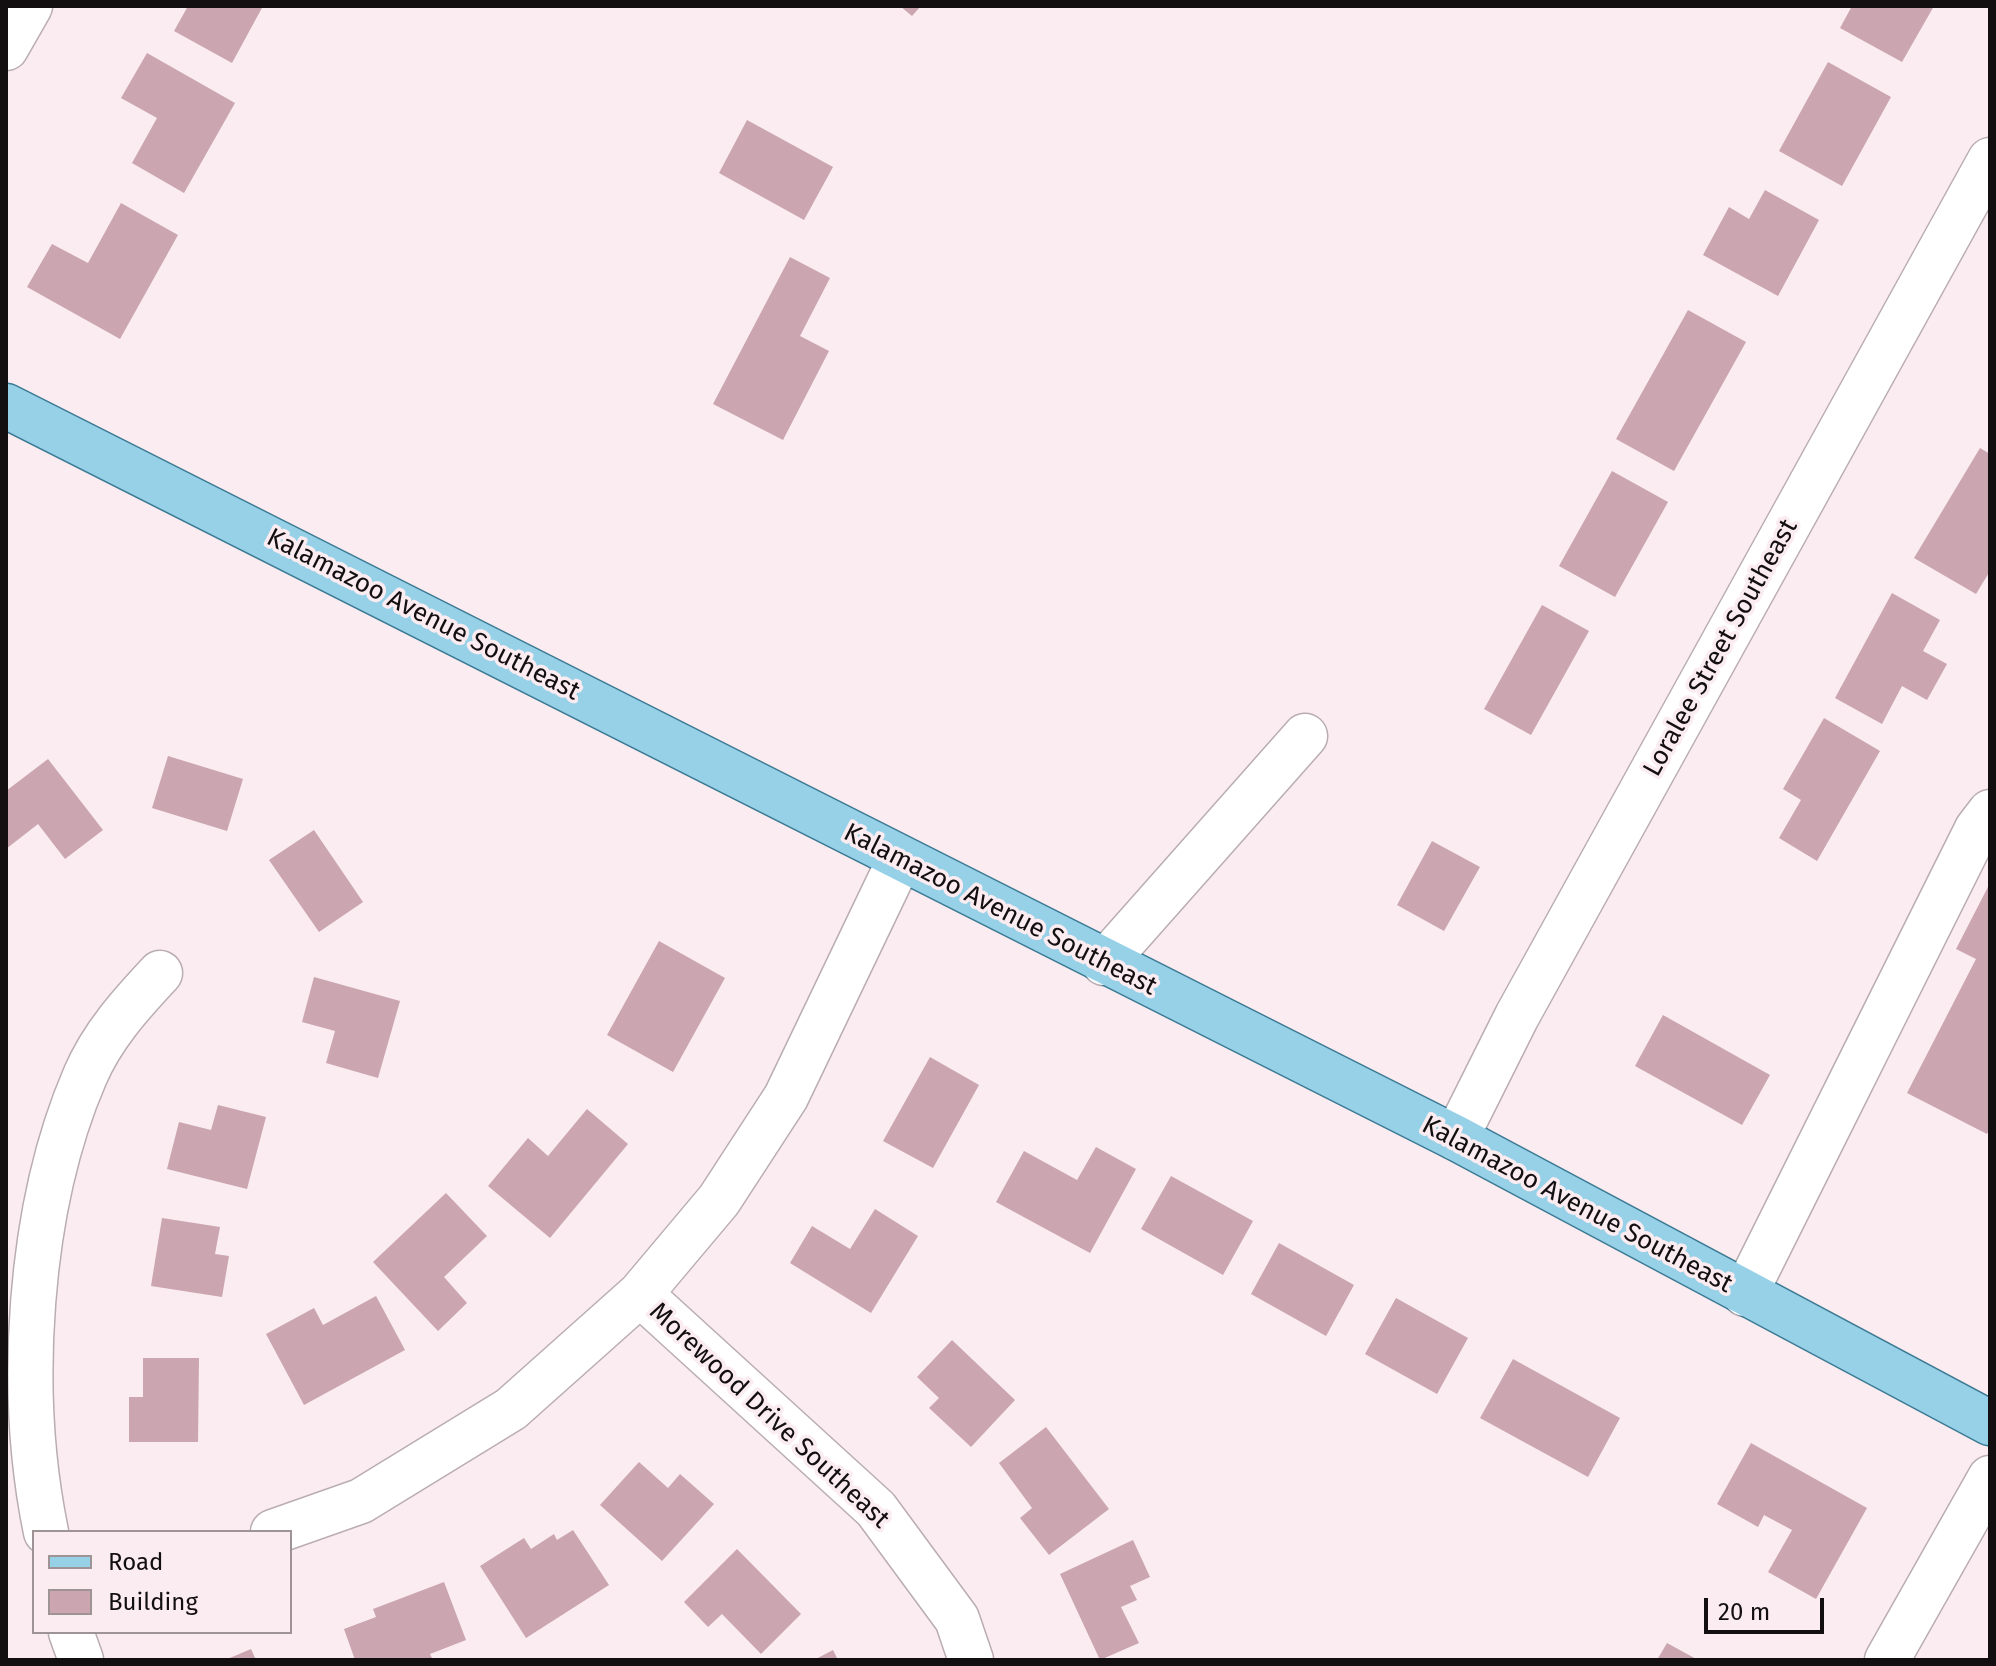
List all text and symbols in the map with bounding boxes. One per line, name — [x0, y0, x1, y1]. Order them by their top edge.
street label: Loralee Street Southeast — [1637, 514, 1805, 782]
street label: Kalamazoo Avenue Southeast — [261, 522, 585, 708]
street label: Kalamazoo Avenue Southeast — [838, 817, 1162, 1003]
street label: Kalamazoo Avenue Southeast — [1416, 1110, 1738, 1300]
street label: Morewood Drive Southeast — [643, 1297, 895, 1535]
legend — [32, 1530, 292, 1634]
text: Road — [108, 1548, 163, 1576]
scale bar — [1708, 1582, 1828, 1632]
text: Building — [108, 1588, 198, 1616]
text: 20 m — [1718, 1598, 1770, 1626]

